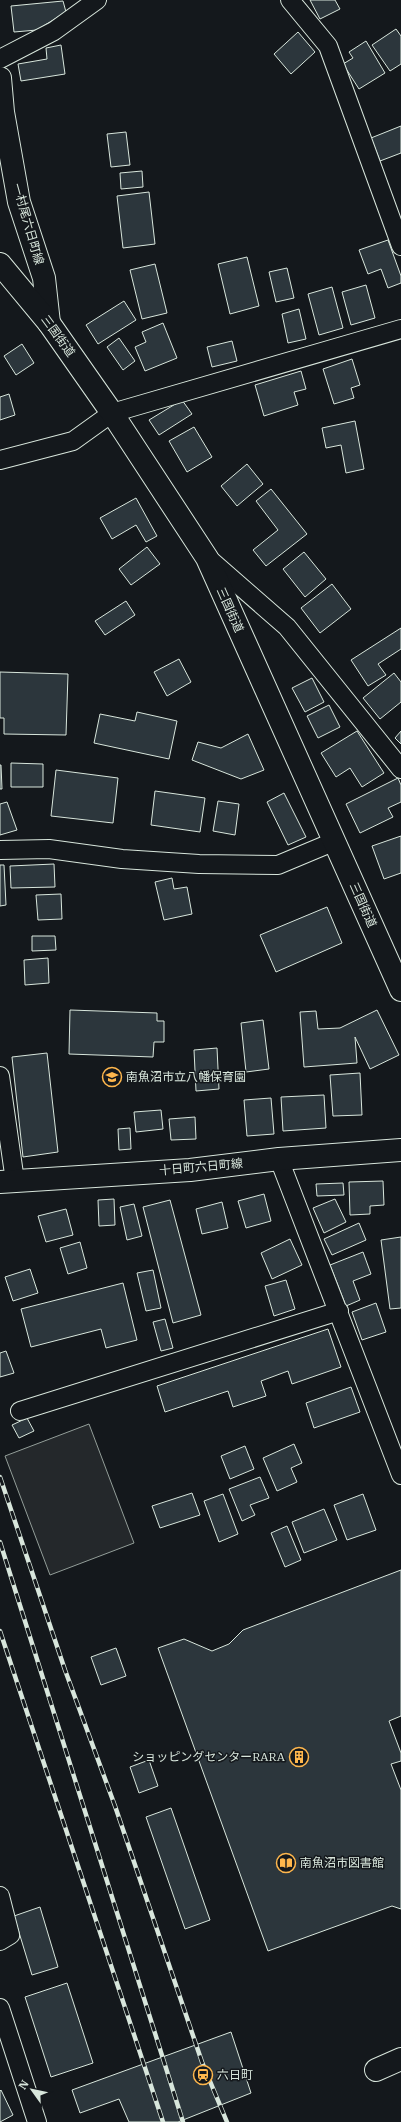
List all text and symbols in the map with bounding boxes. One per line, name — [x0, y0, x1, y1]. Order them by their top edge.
street label: 一村尾六日町線 — [10, 181, 47, 266]
street label: 三国街道 — [38, 312, 79, 360]
street label: 三国街道 — [214, 585, 247, 635]
street label: 三国街道 — [347, 880, 380, 930]
school or university icon: 南魚沼市立八幡保育園 — [101, 1066, 123, 1088]
place label: 南魚沼市立八幡保育園 — [126, 1069, 246, 1084]
street label: 十日町六日町線 — [158, 1155, 243, 1178]
building icon: ショッピングセンターRARA — [288, 1746, 310, 1768]
place label: ショッピングセンターRARA — [132, 1749, 286, 1764]
library icon: 南魚沼市図書館 — [275, 1852, 297, 1874]
place label: 南魚沼市図書館 — [300, 1855, 384, 1870]
station icon: 六日町 — [192, 2064, 214, 2086]
place label: 六日町 — [217, 2067, 253, 2082]
north arrow — [12, 2070, 52, 2110]
text: N — [15, 2077, 32, 2092]

